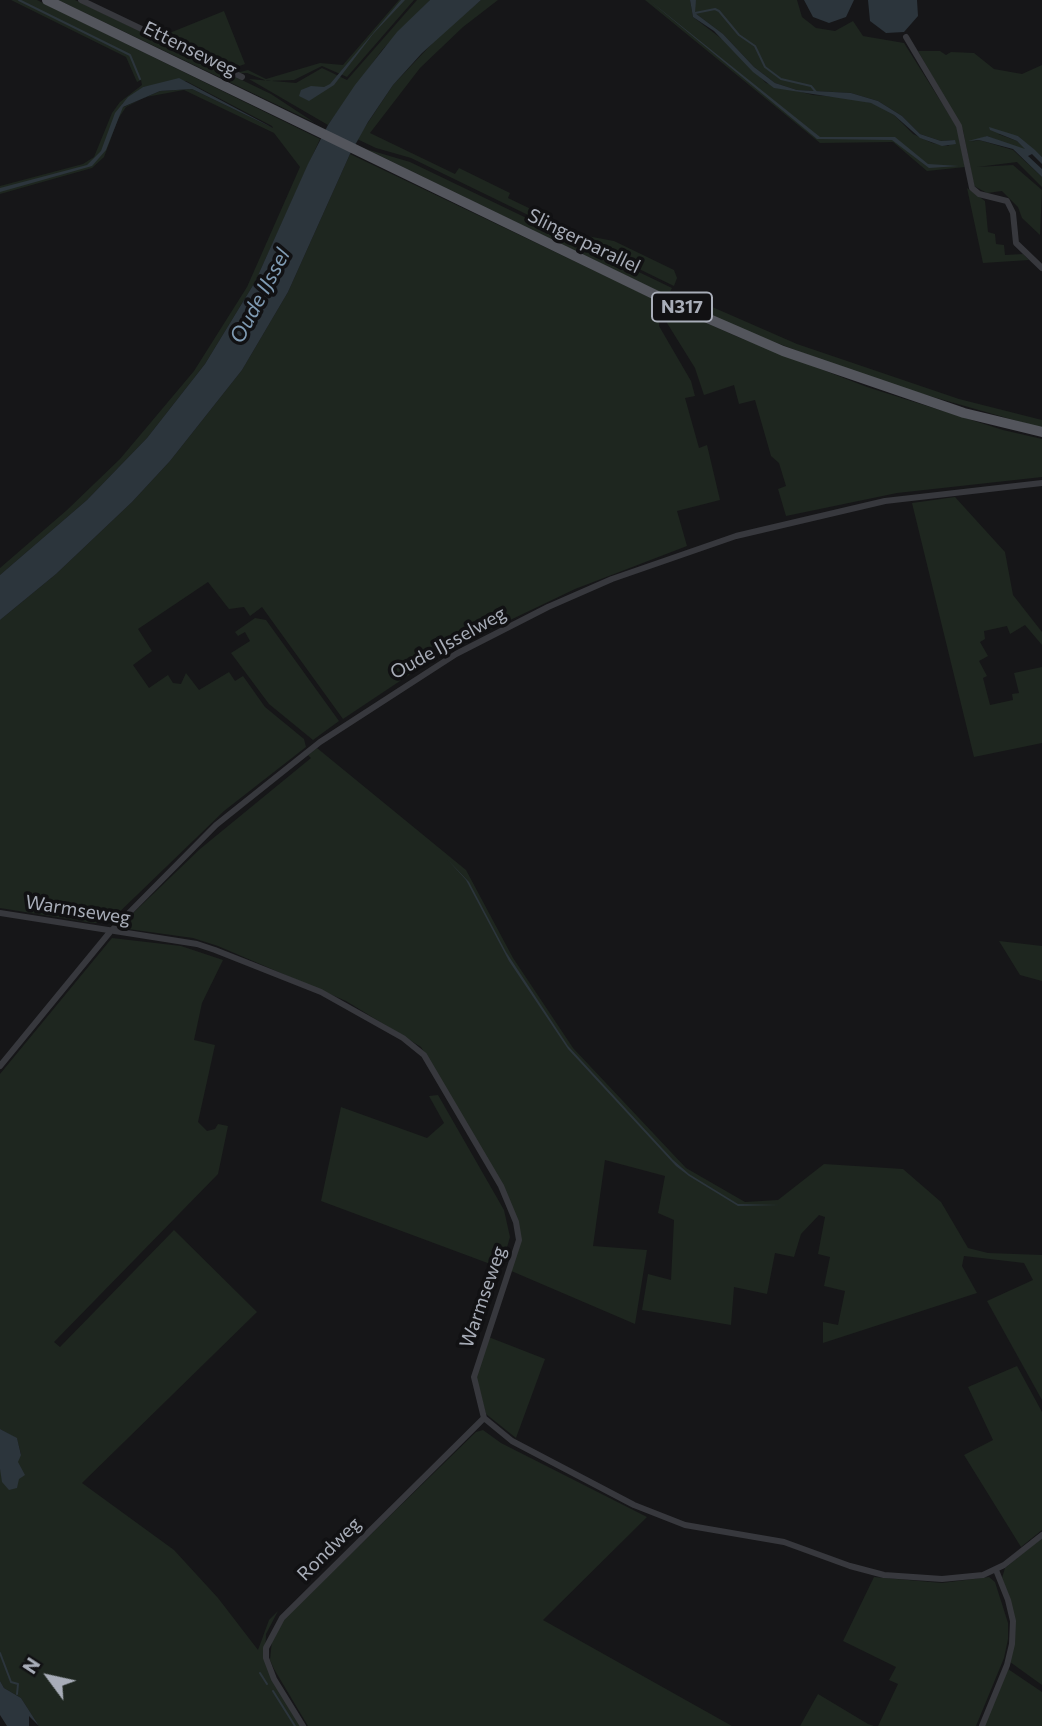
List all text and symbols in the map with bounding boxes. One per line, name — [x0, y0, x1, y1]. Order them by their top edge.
street label: Ettenseweg — [140, 17, 240, 81]
street label: Slingerparallel — [524, 204, 644, 278]
water label: Oude IJssel — [225, 244, 295, 348]
road number: N317 — [652, 292, 712, 321]
street label: Oude IJsselweg — [386, 602, 510, 684]
street label: Warmseweg — [24, 890, 132, 930]
street label: Warmseweg — [455, 1243, 511, 1351]
street label: Rondweg — [292, 1512, 366, 1586]
north arrow — [14, 1642, 84, 1712]
text: N — [17, 1653, 44, 1678]

